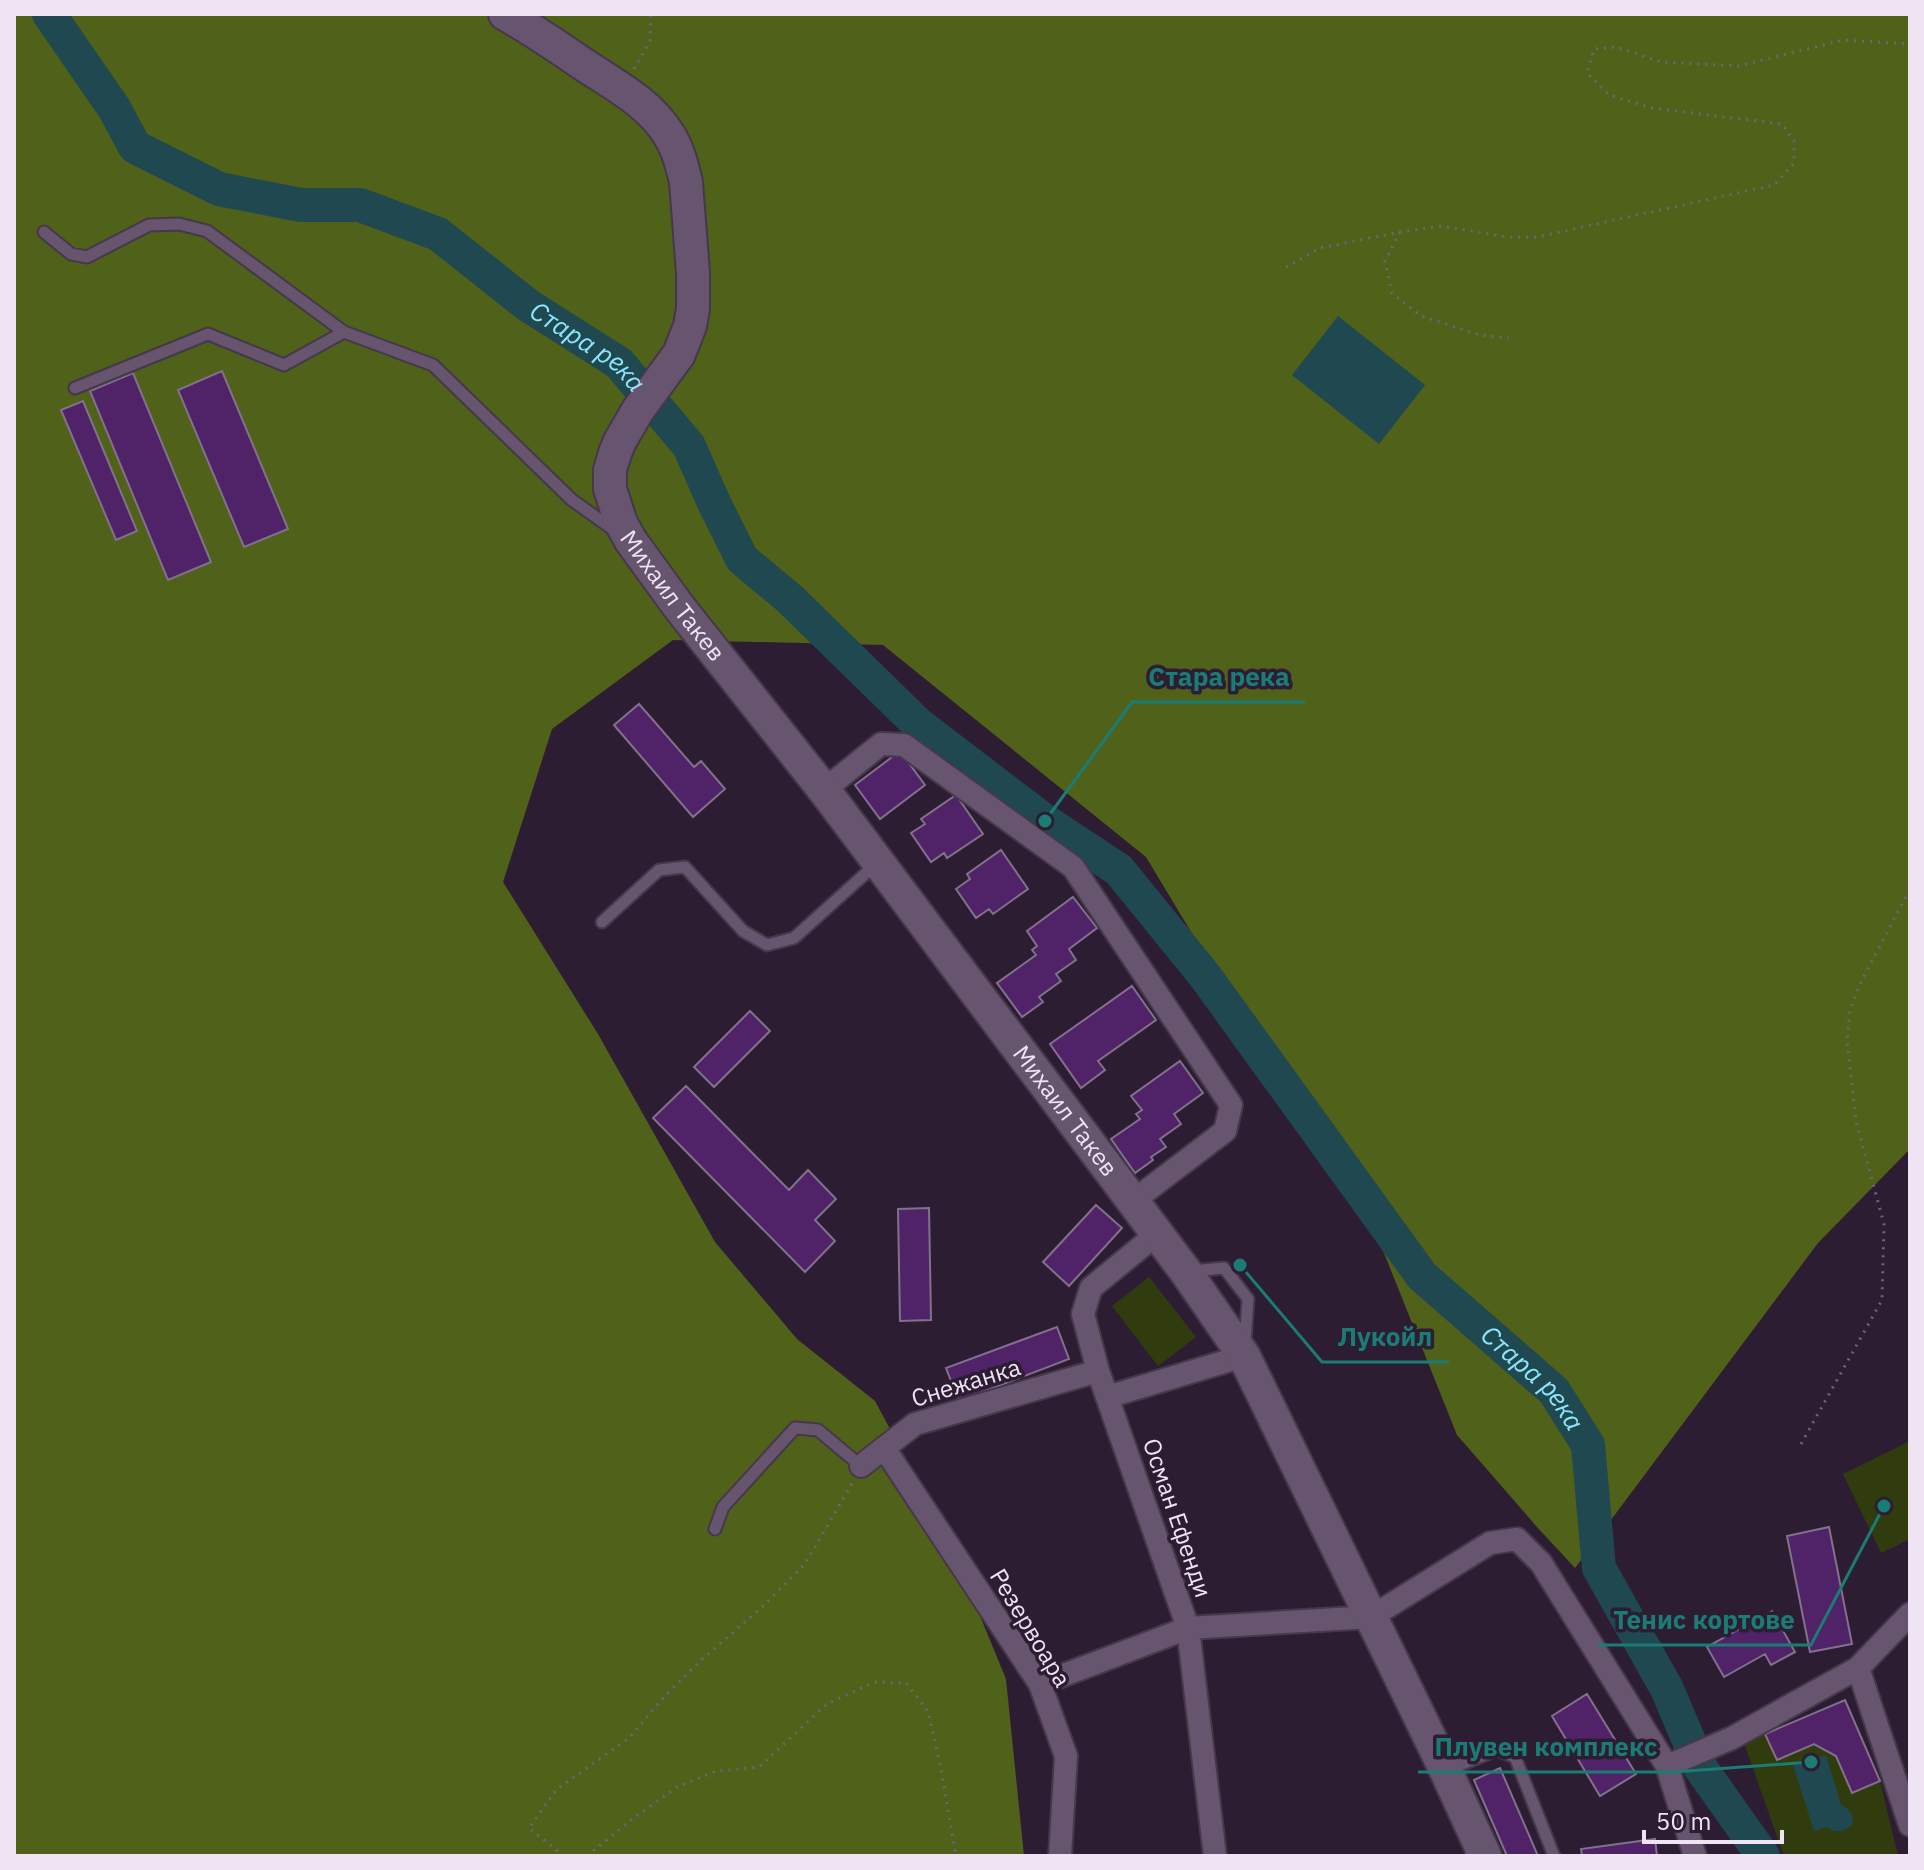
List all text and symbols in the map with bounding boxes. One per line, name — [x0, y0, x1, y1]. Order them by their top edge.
water label: Стара река — [524, 293, 654, 398]
street label: Михаил Такев — [613, 523, 733, 667]
callout: Стара река — [1132, 652, 1305, 702]
text: Стара река — [1148, 659, 1290, 693]
street label: Михаил Такев — [1006, 1038, 1126, 1183]
callout: Лукойл — [1322, 1312, 1449, 1362]
water label: Стара река — [1474, 1317, 1592, 1436]
text: Лукойл — [1338, 1319, 1432, 1353]
street label: Снежанка — [907, 1350, 1024, 1414]
street label: Осман Ефенди — [1136, 1434, 1220, 1601]
street label: Резервоара — [983, 1562, 1079, 1693]
callout: Тенис кортове — [1598, 1595, 1811, 1645]
text: Тенис кортове — [1613, 1602, 1795, 1636]
callout: Плувен комплекс — [1418, 1722, 1673, 1772]
text: Плувен комплекс — [1435, 1729, 1657, 1763]
scale bar — [1644, 1794, 1782, 1844]
text: 50 m — [1656, 1805, 1711, 1837]

